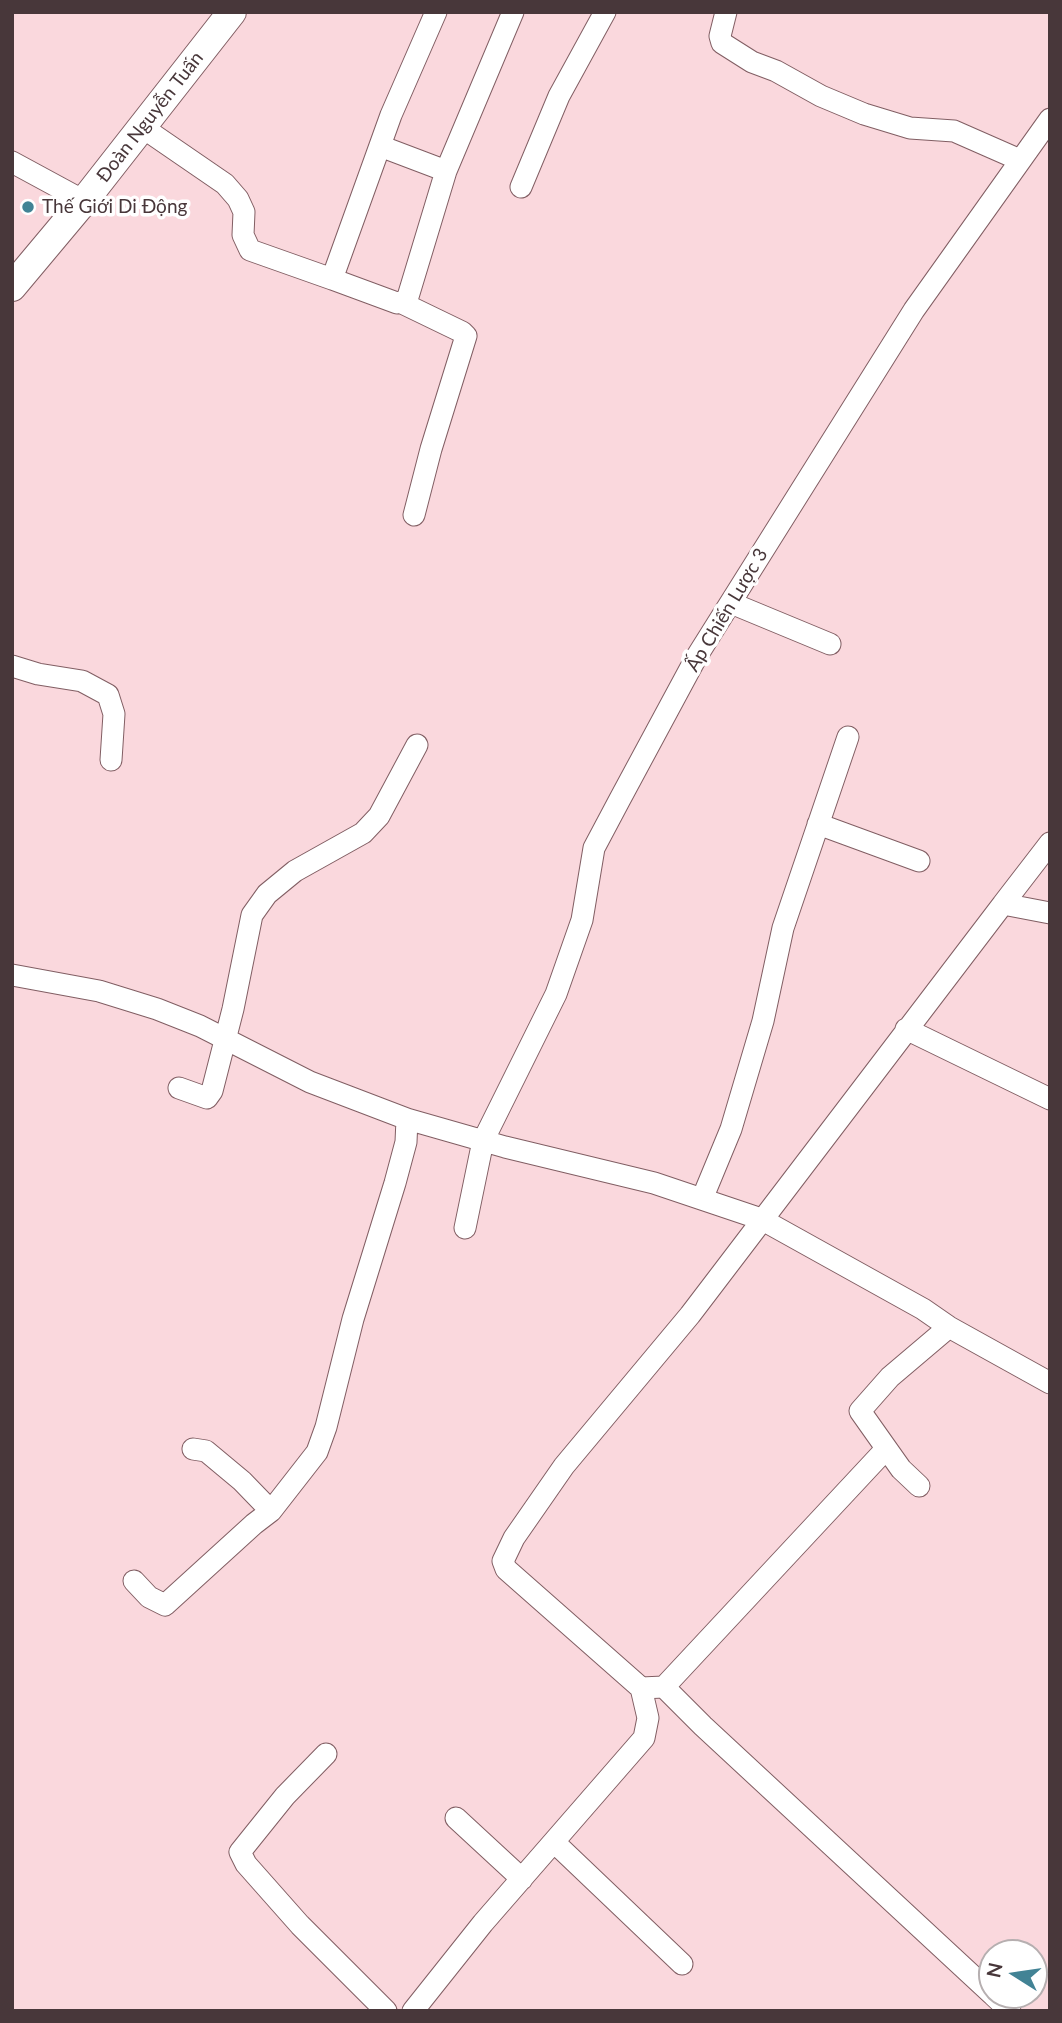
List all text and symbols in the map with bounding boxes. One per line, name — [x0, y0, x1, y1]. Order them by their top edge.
street label: Đoàn Nguyễn Tuấn — [92, 47, 208, 187]
place label: Thế Giới Di Động — [42, 196, 187, 218]
marker: Thế Giới Di Động — [20, 199, 36, 215]
street label: Ấp Chiến Lược 3 — [681, 544, 773, 676]
north arrow — [978, 1939, 1048, 2009]
text: N — [981, 1960, 1007, 1980]

